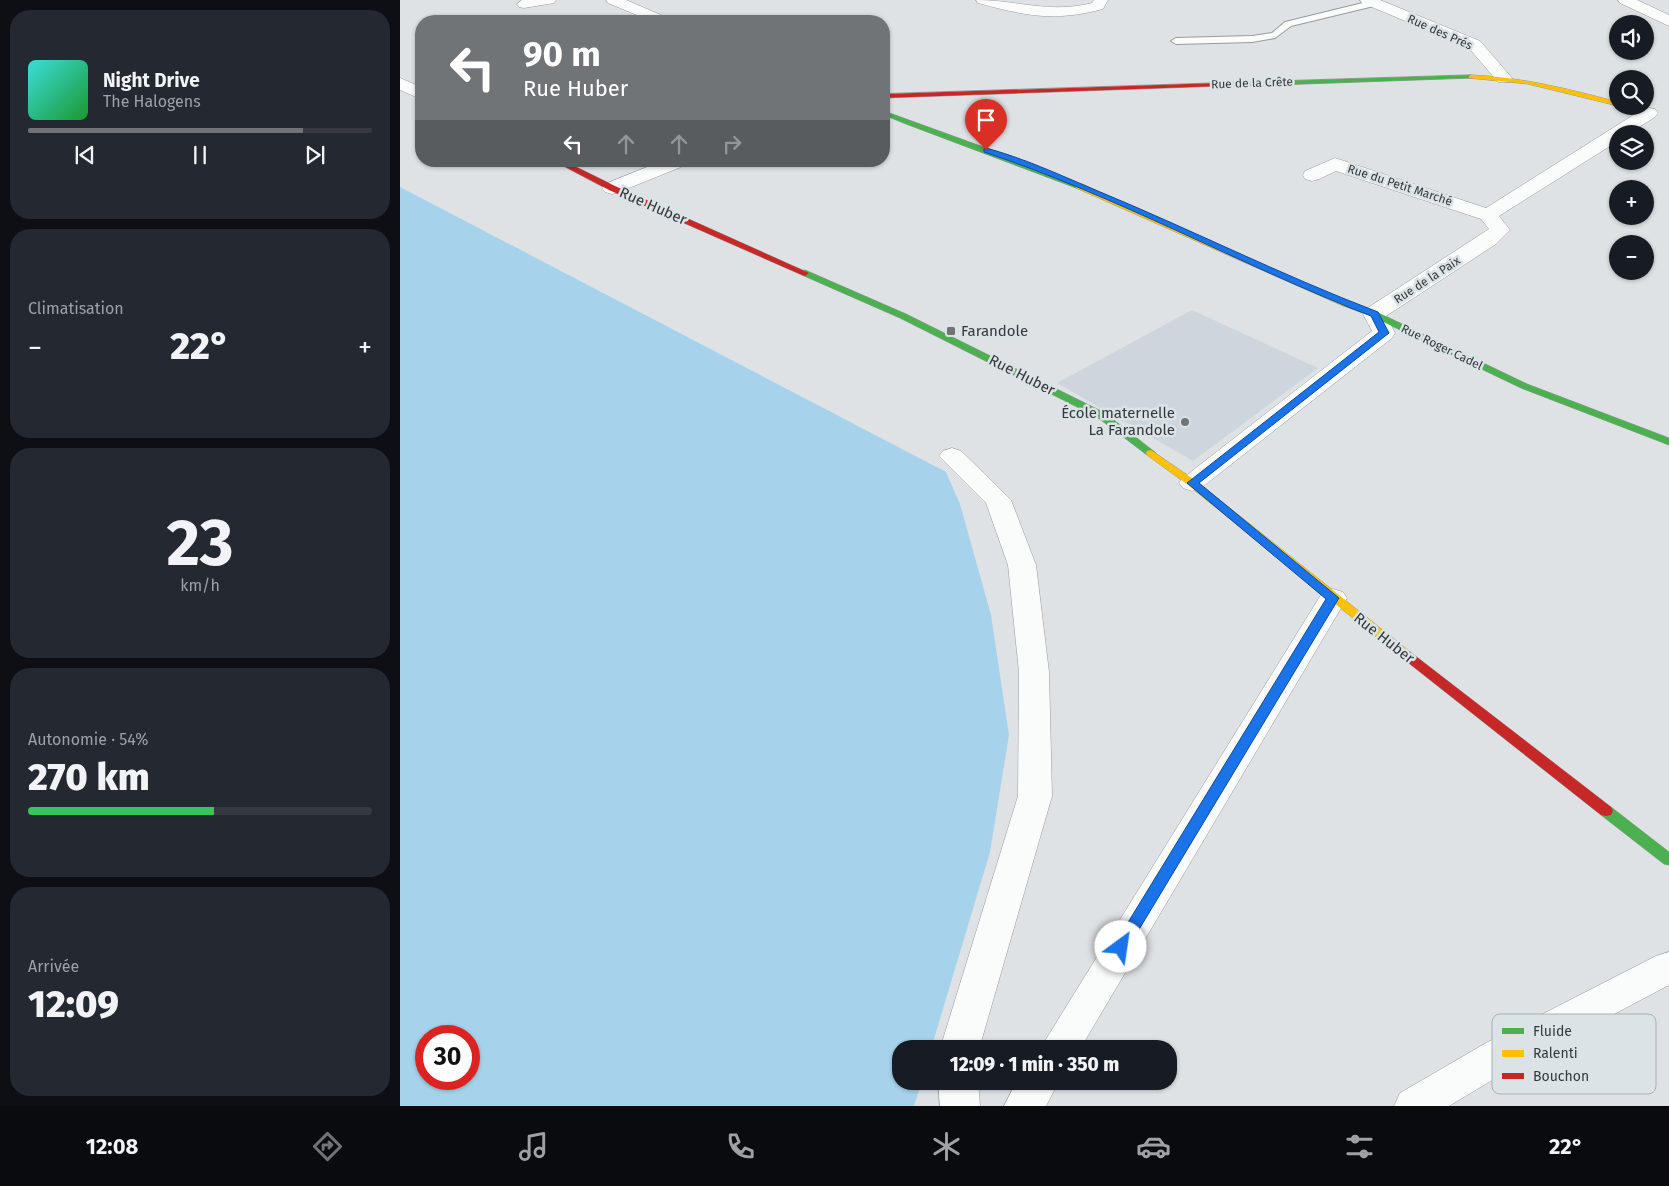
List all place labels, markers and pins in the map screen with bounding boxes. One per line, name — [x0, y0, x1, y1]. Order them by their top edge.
pin — [965, 99, 1007, 150]
place label: Farandole — [961, 322, 1028, 340]
marker: Farandole — [945, 325, 957, 337]
place label: École maternelle La Farandole — [1061, 404, 1175, 439]
marker: École maternelle La Farandole — [1179, 416, 1191, 428]

